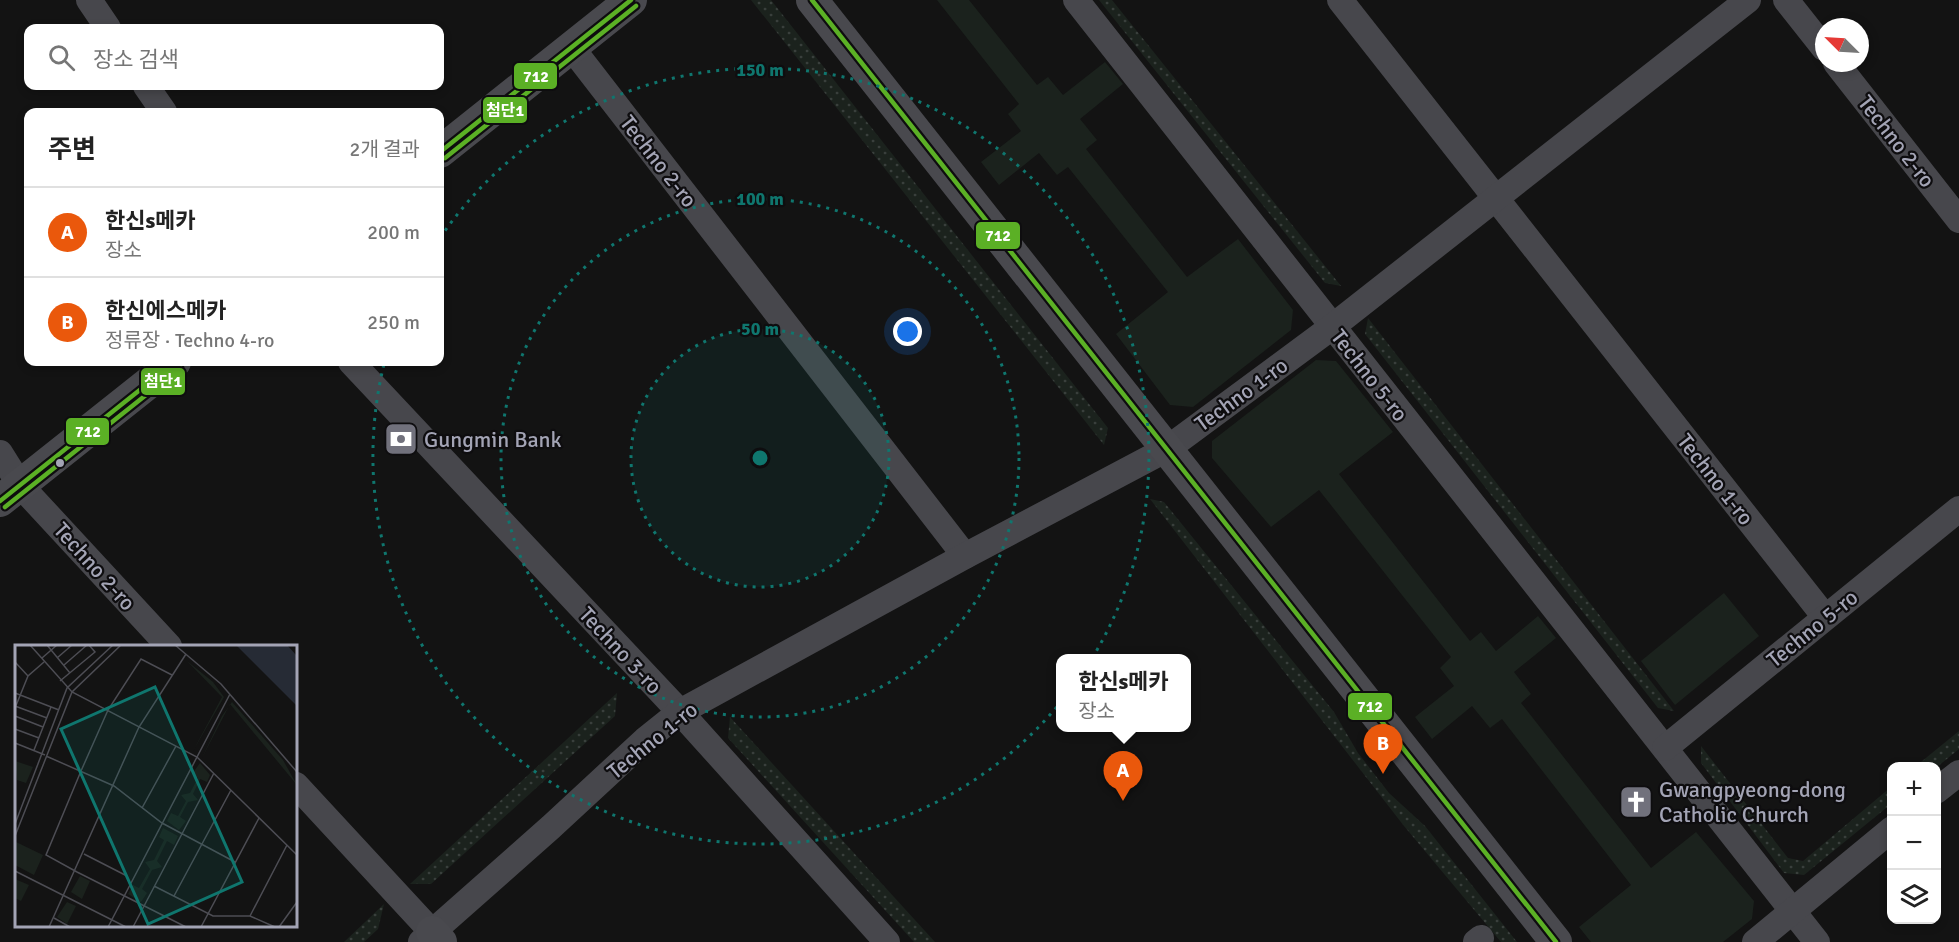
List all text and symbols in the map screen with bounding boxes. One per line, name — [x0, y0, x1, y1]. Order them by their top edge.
north arrow — [1815, 18, 1869, 72]
search box — [24, 24, 444, 90]
icon: search — [45, 41, 78, 74]
text: 장소 검색 — [93, 46, 179, 73]
text: 150 m — [736, 59, 784, 81]
line badge: 712 — [513, 62, 558, 90]
text: 712 — [523, 67, 549, 87]
street label: Techno 2-ro — [1852, 90, 1941, 193]
line badge: 첨단1 — [482, 96, 528, 124]
text: 첨단1 — [486, 101, 524, 121]
street label: Techno 2-ro — [614, 110, 703, 213]
text: 주변 — [48, 134, 96, 166]
text: 2개 결과 — [350, 137, 420, 162]
text: 100 m — [736, 188, 784, 210]
text: 한신s메카 — [105, 207, 196, 234]
text: A — [61, 220, 74, 245]
text: 200 m — [367, 220, 420, 245]
line badge: 712 — [975, 221, 1021, 250]
text: 712 — [985, 226, 1011, 246]
text: 장소 — [105, 238, 142, 263]
text: 한신에스메카 — [105, 297, 226, 324]
text: B — [61, 310, 74, 335]
text: 250 m — [367, 310, 420, 335]
your location — [893, 317, 922, 346]
text: 50 m — [741, 318, 779, 340]
street label: Techno 5-ro — [1325, 324, 1414, 427]
text: 정류장 · Techno 4-ro — [105, 328, 274, 353]
street label: Techno 1-ro — [1189, 352, 1293, 437]
line badge: 첨단1 — [140, 367, 186, 396]
text: 첨단1 — [144, 372, 182, 392]
line badge: 712 — [65, 417, 110, 446]
bank icon: Gungmin Bank — [383, 421, 419, 457]
text: 712 — [75, 422, 101, 442]
place label: Gungmin Bank — [424, 426, 562, 453]
street label: Techno 1-ro — [1672, 428, 1760, 530]
centre of rings — [750, 448, 770, 468]
unlabelled marker — [54, 457, 66, 469]
street label: Techno 2-ro — [48, 517, 141, 616]
street label: Techno 5-ro — [1761, 583, 1863, 673]
street label: Techno 3-ro — [573, 601, 668, 700]
inset map — [15, 645, 297, 927]
popup — [1056, 654, 1191, 732]
text: 한신s메카 — [1078, 668, 1169, 695]
line badge: 712 — [1347, 692, 1393, 721]
street label: Techno 1-ro — [602, 696, 703, 785]
text: 712 — [1357, 697, 1383, 717]
text: 장소 — [1078, 699, 1115, 724]
pin: B — [1364, 724, 1402, 774]
pin: A — [1104, 752, 1142, 801]
map controls — [1887, 762, 1941, 924]
button: + — [1887, 762, 1941, 816]
place label: Gwangpyeong-dong Catholic Church — [1659, 776, 1846, 828]
church icon: Gwangpyeong-dong Catholic Church — [1618, 784, 1654, 820]
button: − — [1887, 816, 1941, 870]
button: layers — [1887, 870, 1941, 924]

